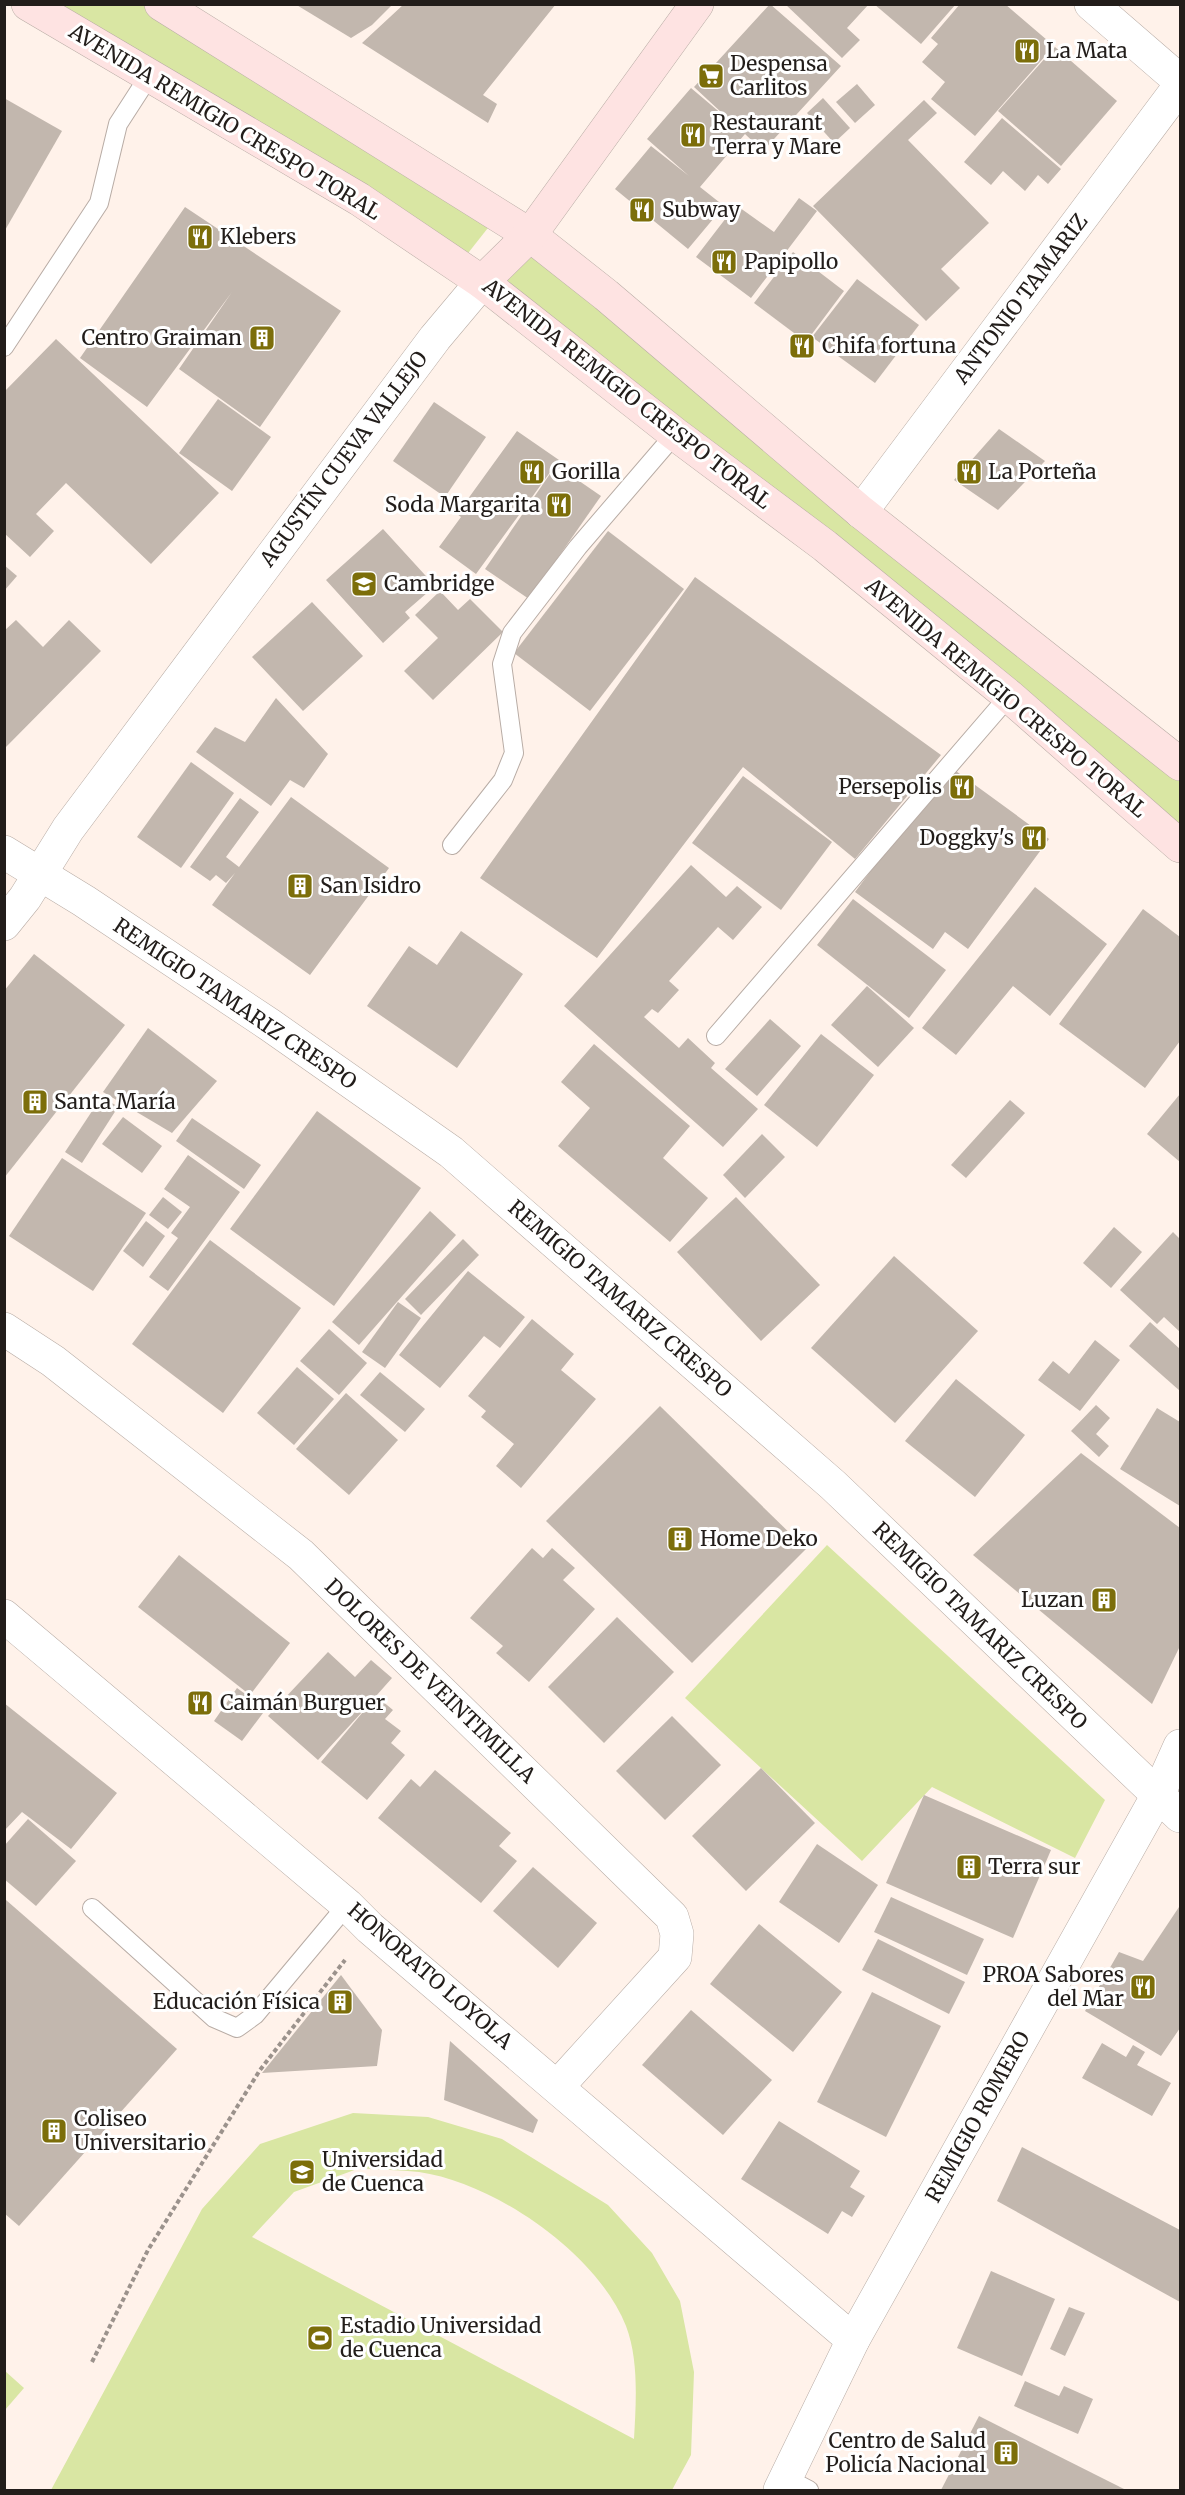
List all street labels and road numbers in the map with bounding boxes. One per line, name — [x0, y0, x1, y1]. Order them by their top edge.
street label: AVENIDA REMIGIO CRESPO TORAL — [64, 17, 386, 226]
street label: ANTONIO TAMARIZ — [947, 208, 1093, 390]
street label: AVENIDA REMIGIO CRESPO TORAL — [477, 272, 777, 515]
street label: AGUSTÍN CUEVA VALLEJO — [252, 345, 434, 573]
street label: AVENIDA REMIGIO CRESPO TORAL — [859, 571, 1153, 823]
street label: REMIGIO TAMARIZ CRESPO — [108, 912, 362, 1095]
street label: REMIGIO TAMARIZ CRESPO — [503, 1194, 738, 1403]
street label: REMIGIO TAMARIZ CRESPO — [867, 1516, 1093, 1735]
street label: DOLORES DE VEINTIMILLA — [319, 1573, 542, 1789]
street label: HONORATO LOYOLA — [342, 1897, 519, 2055]
street label: REMIGIO ROMERO — [919, 2026, 1036, 2207]

